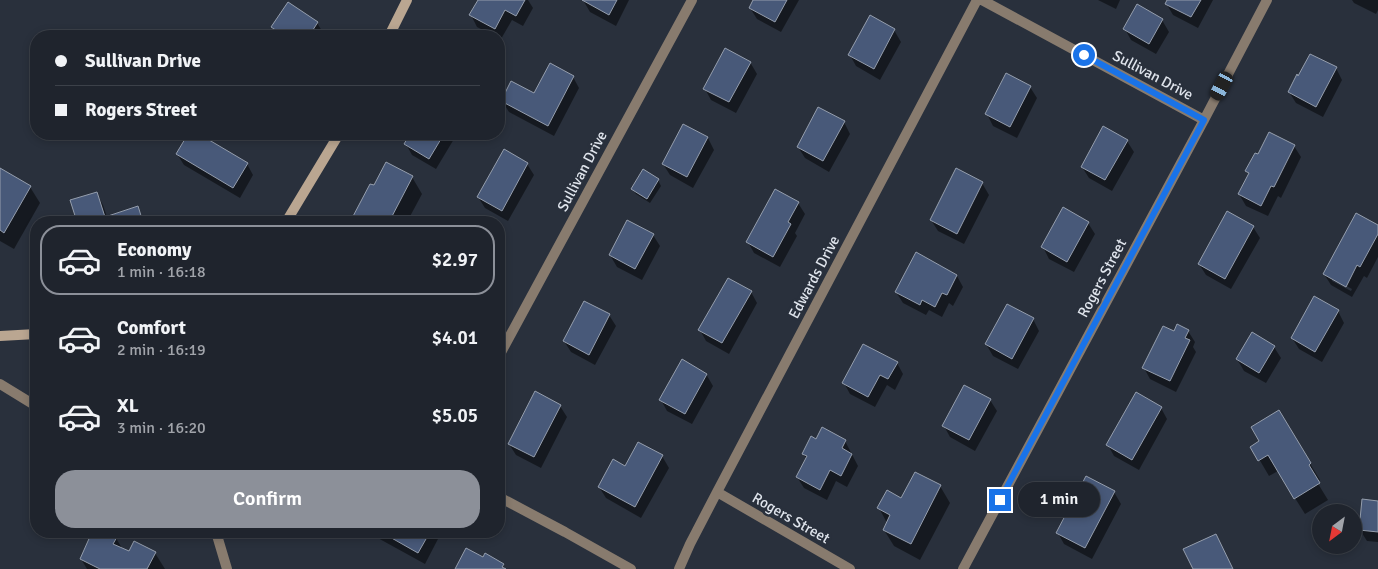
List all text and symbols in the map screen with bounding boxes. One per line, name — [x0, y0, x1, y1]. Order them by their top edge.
route start — [1073, 44, 1095, 66]
street label: Sullivan Drive — [1110, 46, 1196, 104]
text: Sullivan Drive — [85, 49, 201, 73]
car — [1208, 69, 1235, 103]
text: Rogers Street — [85, 98, 197, 122]
street label: Sullivan Drive — [553, 128, 611, 214]
street label: Edwards Drive — [785, 232, 843, 322]
street label: Rogers Street — [1074, 236, 1130, 320]
icon: car — [57, 238, 102, 283]
text: Economy — [117, 238, 191, 262]
text: $2.97 — [432, 248, 478, 272]
text: 1 min · 16:18 — [117, 262, 206, 282]
icon: car — [57, 316, 102, 361]
text: Comfort — [117, 316, 186, 340]
text: $4.01 — [432, 326, 478, 350]
text: 2 min · 16:19 — [117, 340, 206, 360]
icon: car — [57, 394, 102, 439]
text: XL — [117, 394, 139, 418]
text: $5.05 — [432, 404, 478, 428]
text: 3 min · 16:20 — [117, 418, 206, 438]
button: Confirm — [55, 470, 480, 528]
callout: 1 min — [1018, 482, 1100, 518]
street label: Rogers Street — [749, 489, 833, 547]
route end — [989, 489, 1011, 511]
text: 1 min — [1040, 489, 1078, 509]
north arrow — [1312, 504, 1362, 554]
map controls — [1312, 504, 1362, 554]

